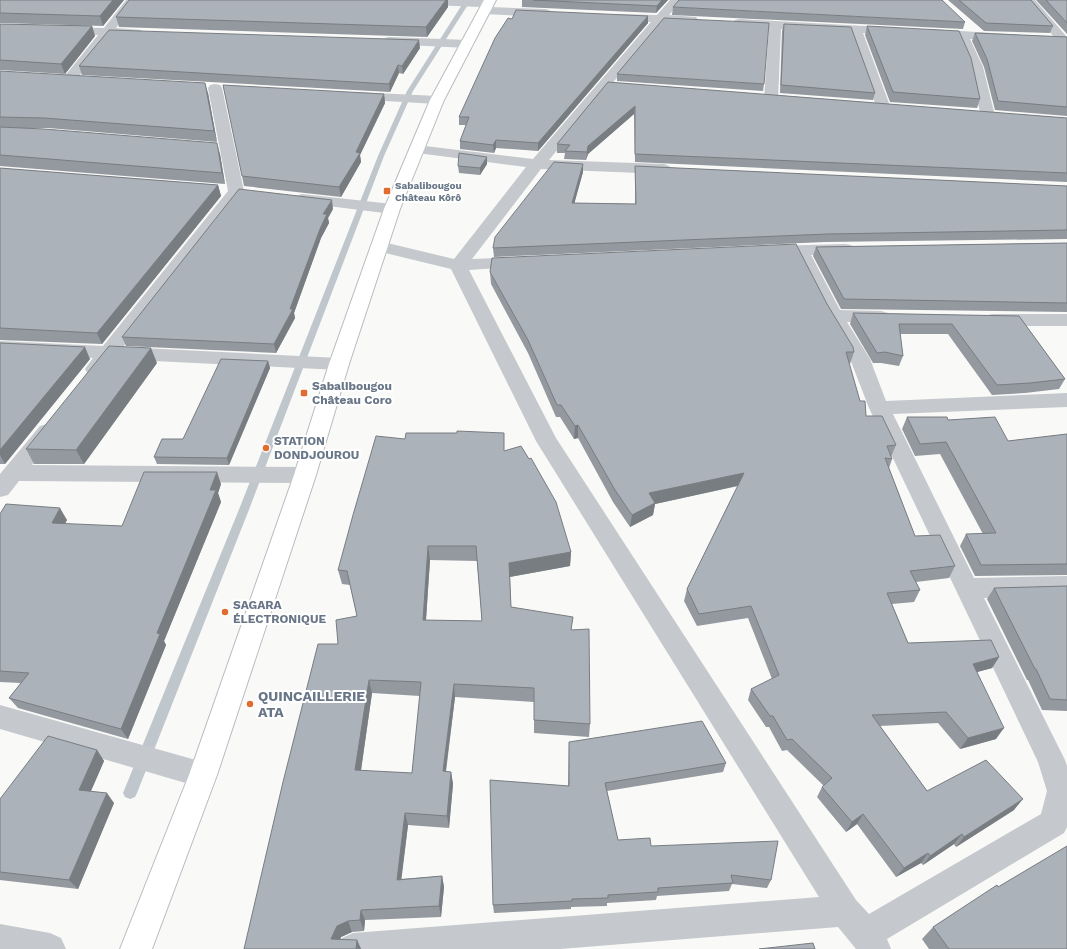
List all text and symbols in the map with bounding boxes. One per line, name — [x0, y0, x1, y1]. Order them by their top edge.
place label: Sabalibougou Château Kôrô — [395, 180, 462, 203]
marker: Sabalibougou Château Kôrô — [382, 186, 392, 196]
place label: Sabalibougou Château Coro — [312, 379, 392, 407]
marker: Sabalibougou Château Coro — [299, 388, 309, 398]
place label: STATION DONDJOUROU — [274, 434, 359, 462]
marker: STATION DONDJOUROU — [261, 443, 271, 453]
place label: SAGARA ÉLECTRONIQUE — [233, 598, 326, 626]
marker: SAGARA ÉLECTRONIQUE — [220, 607, 230, 617]
place label: QUINCAILLERIE ATA — [258, 688, 365, 720]
marker: QUINCAILLERIE ATA — [245, 699, 255, 709]

